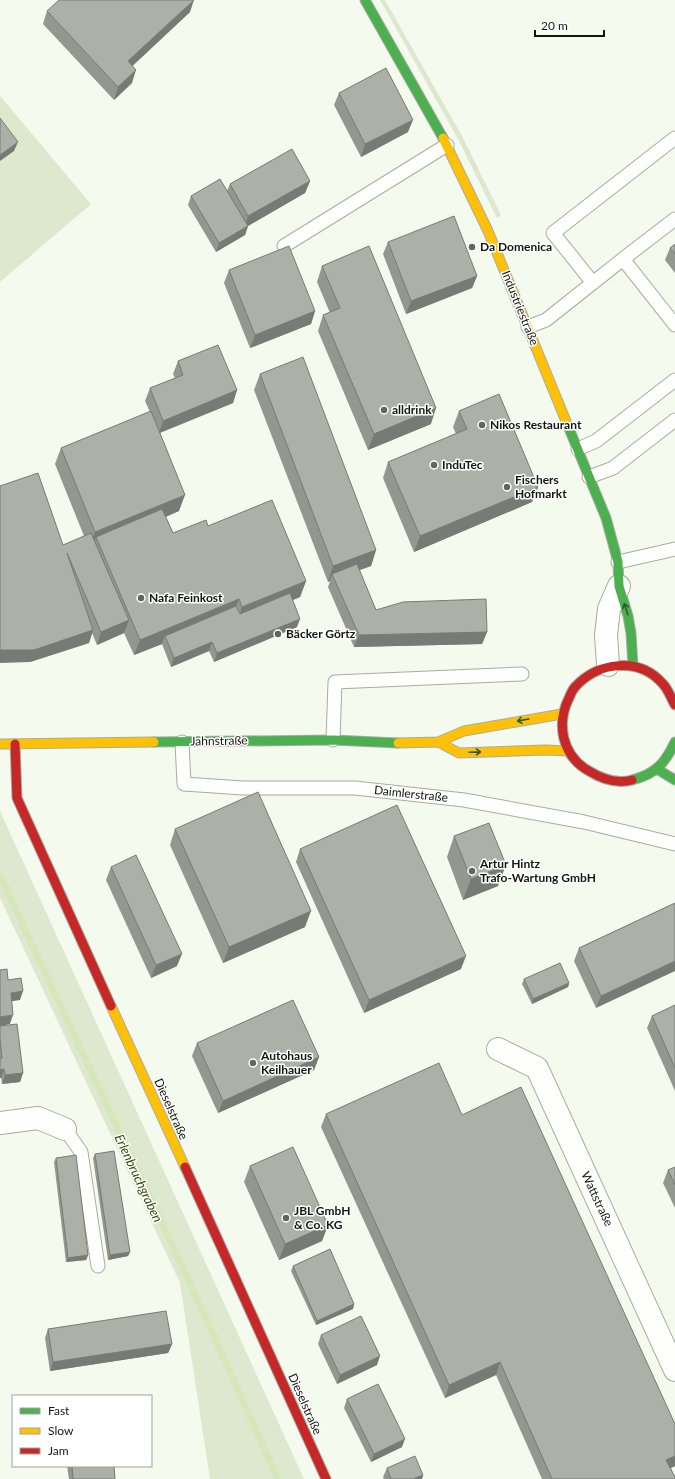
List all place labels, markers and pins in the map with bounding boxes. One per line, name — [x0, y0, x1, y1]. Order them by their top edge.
place label: Da Domenica — [480, 239, 552, 254]
marker: Da Domenica — [467, 242, 477, 252]
place label: alldrink — [392, 402, 432, 417]
marker: alldrink — [379, 405, 389, 415]
place label: Nikos Restaurant — [490, 417, 582, 432]
marker: Nikos Restaurant — [477, 420, 487, 430]
place label: InduTec — [442, 457, 483, 472]
marker: InduTec — [429, 460, 439, 470]
place label: Fischers Hofmarkt — [515, 472, 567, 501]
marker: Fischers Hofmarkt — [502, 482, 512, 492]
place label: Nafa Feinkost — [149, 590, 223, 605]
marker: Nafa Feinkost — [136, 593, 146, 603]
place label: Bäcker Görtz — [286, 626, 356, 641]
marker: Bäcker Görtz — [273, 629, 283, 639]
place label: Artur Hintz Trafo-Wartung GmbH — [479, 856, 596, 885]
marker: Artur Hintz Trafo-Wartung GmbH — [467, 866, 477, 876]
place label: Autohaus Keilhauer — [260, 1048, 312, 1077]
marker: Autohaus Keilhauer — [248, 1058, 258, 1068]
place label: JBL GmbH & Co. KG — [294, 1203, 350, 1232]
marker: JBL GmbH & Co. KG — [281, 1213, 291, 1223]

